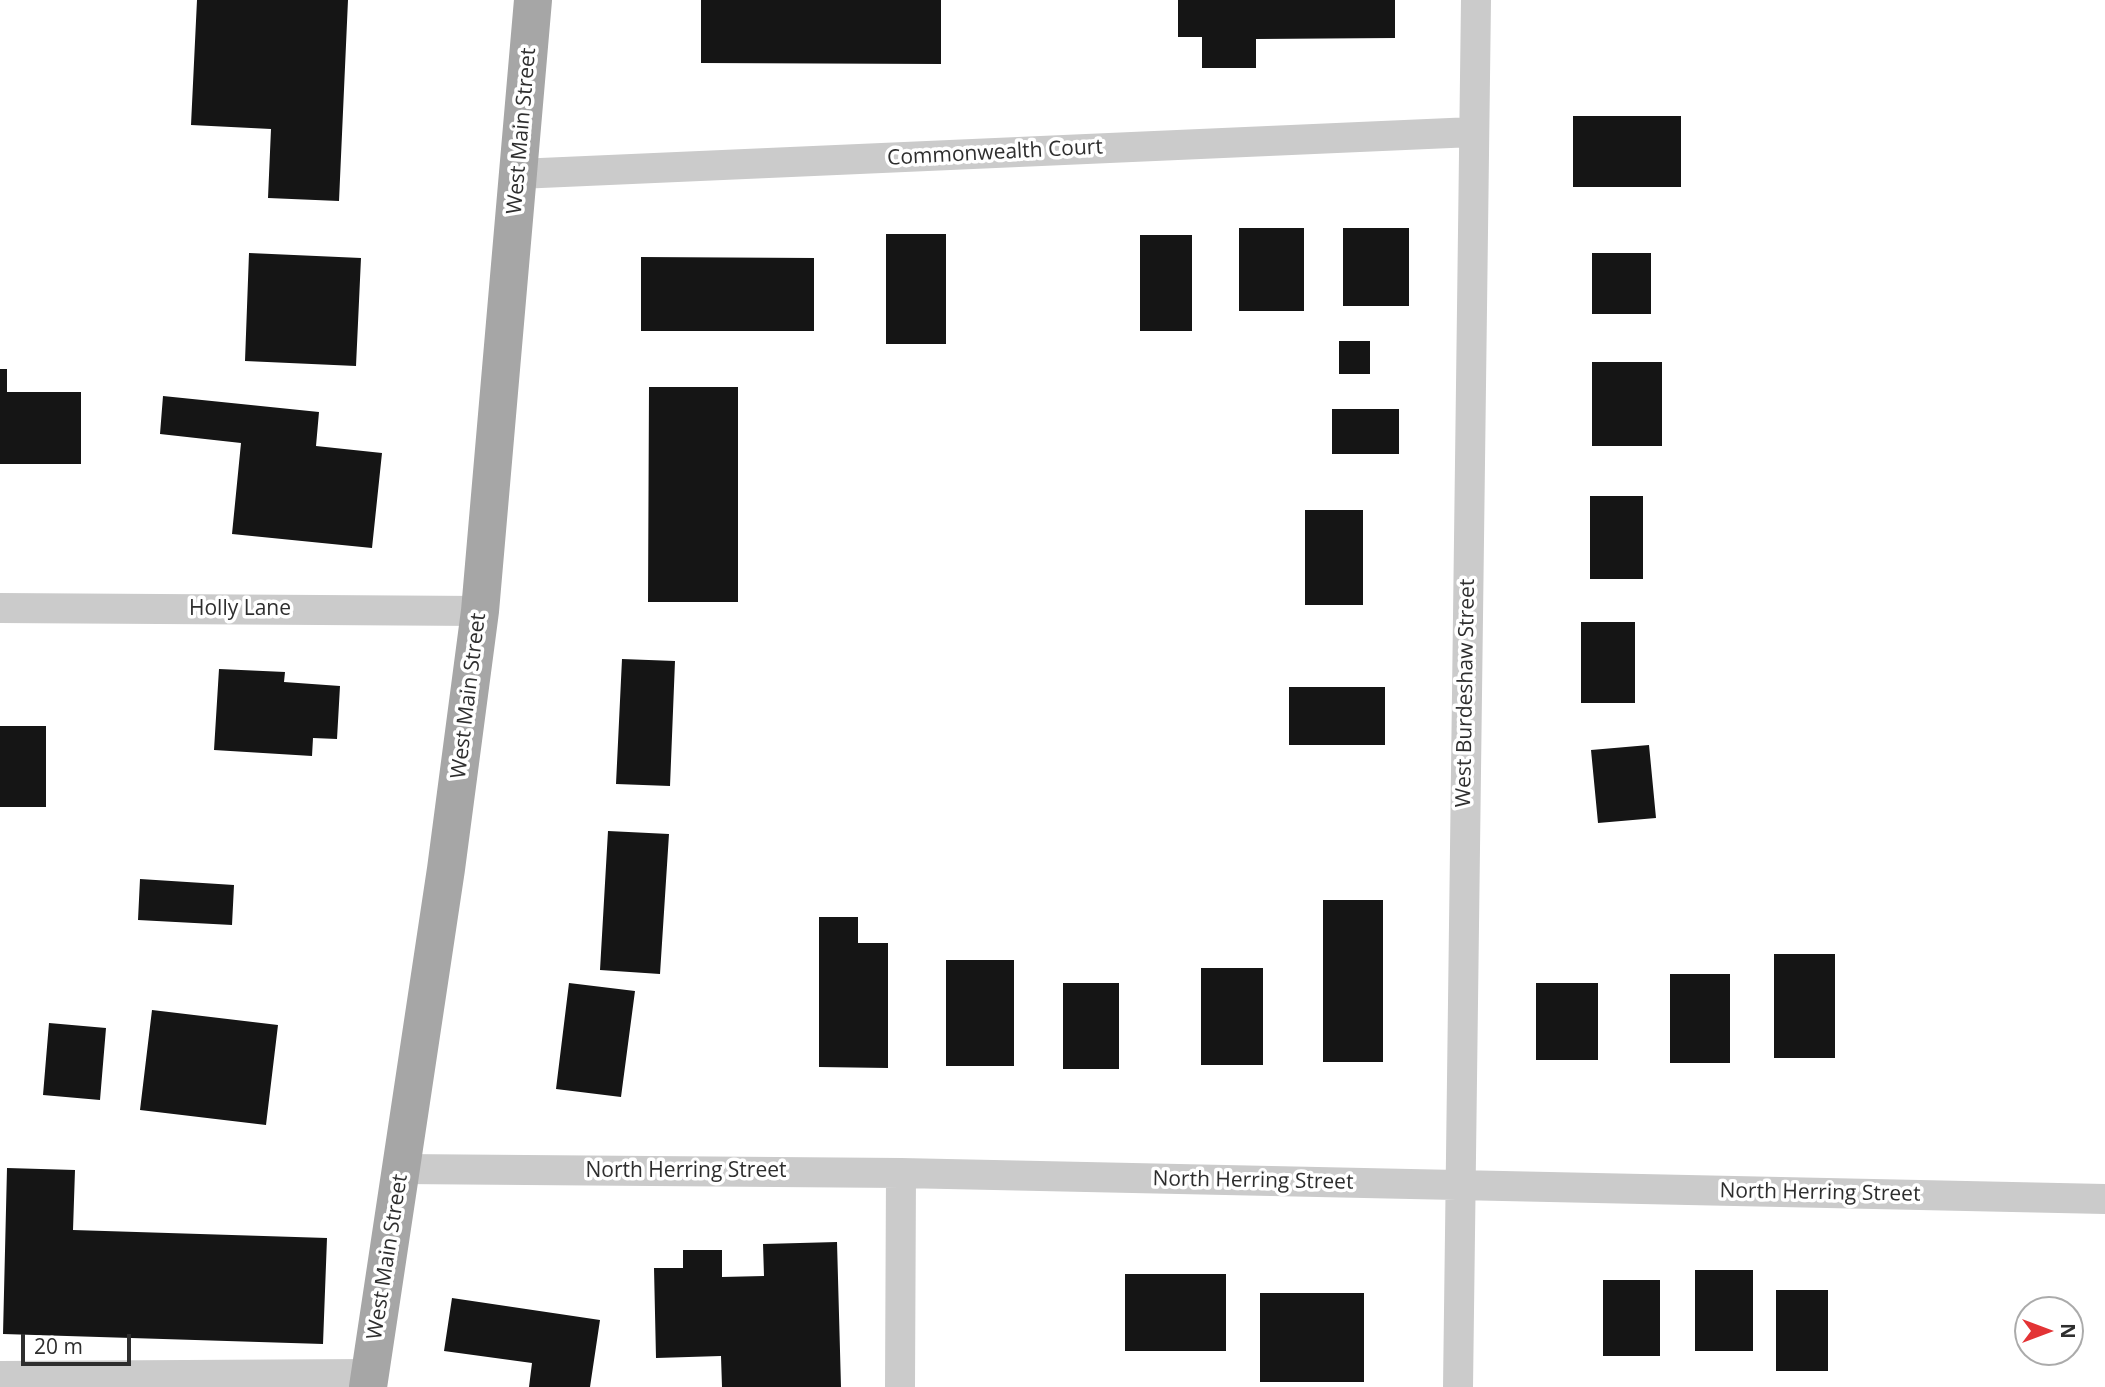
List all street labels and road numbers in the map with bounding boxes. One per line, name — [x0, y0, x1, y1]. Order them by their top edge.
street label: West Main Street — [502, 47, 542, 215]
street label: Commonwealth Court — [887, 135, 1103, 171]
street label: West Burdeshaw Street — [1451, 578, 1481, 808]
street label: Holly Lane — [189, 596, 291, 622]
street label: West Main Street — [446, 612, 492, 780]
street label: North Herring Street — [586, 1158, 786, 1184]
street label: North Herring Street — [1152, 1167, 1354, 1195]
street label: West Main Street — [362, 1173, 414, 1341]
street label: North Herring Street — [1719, 1179, 1921, 1207]

